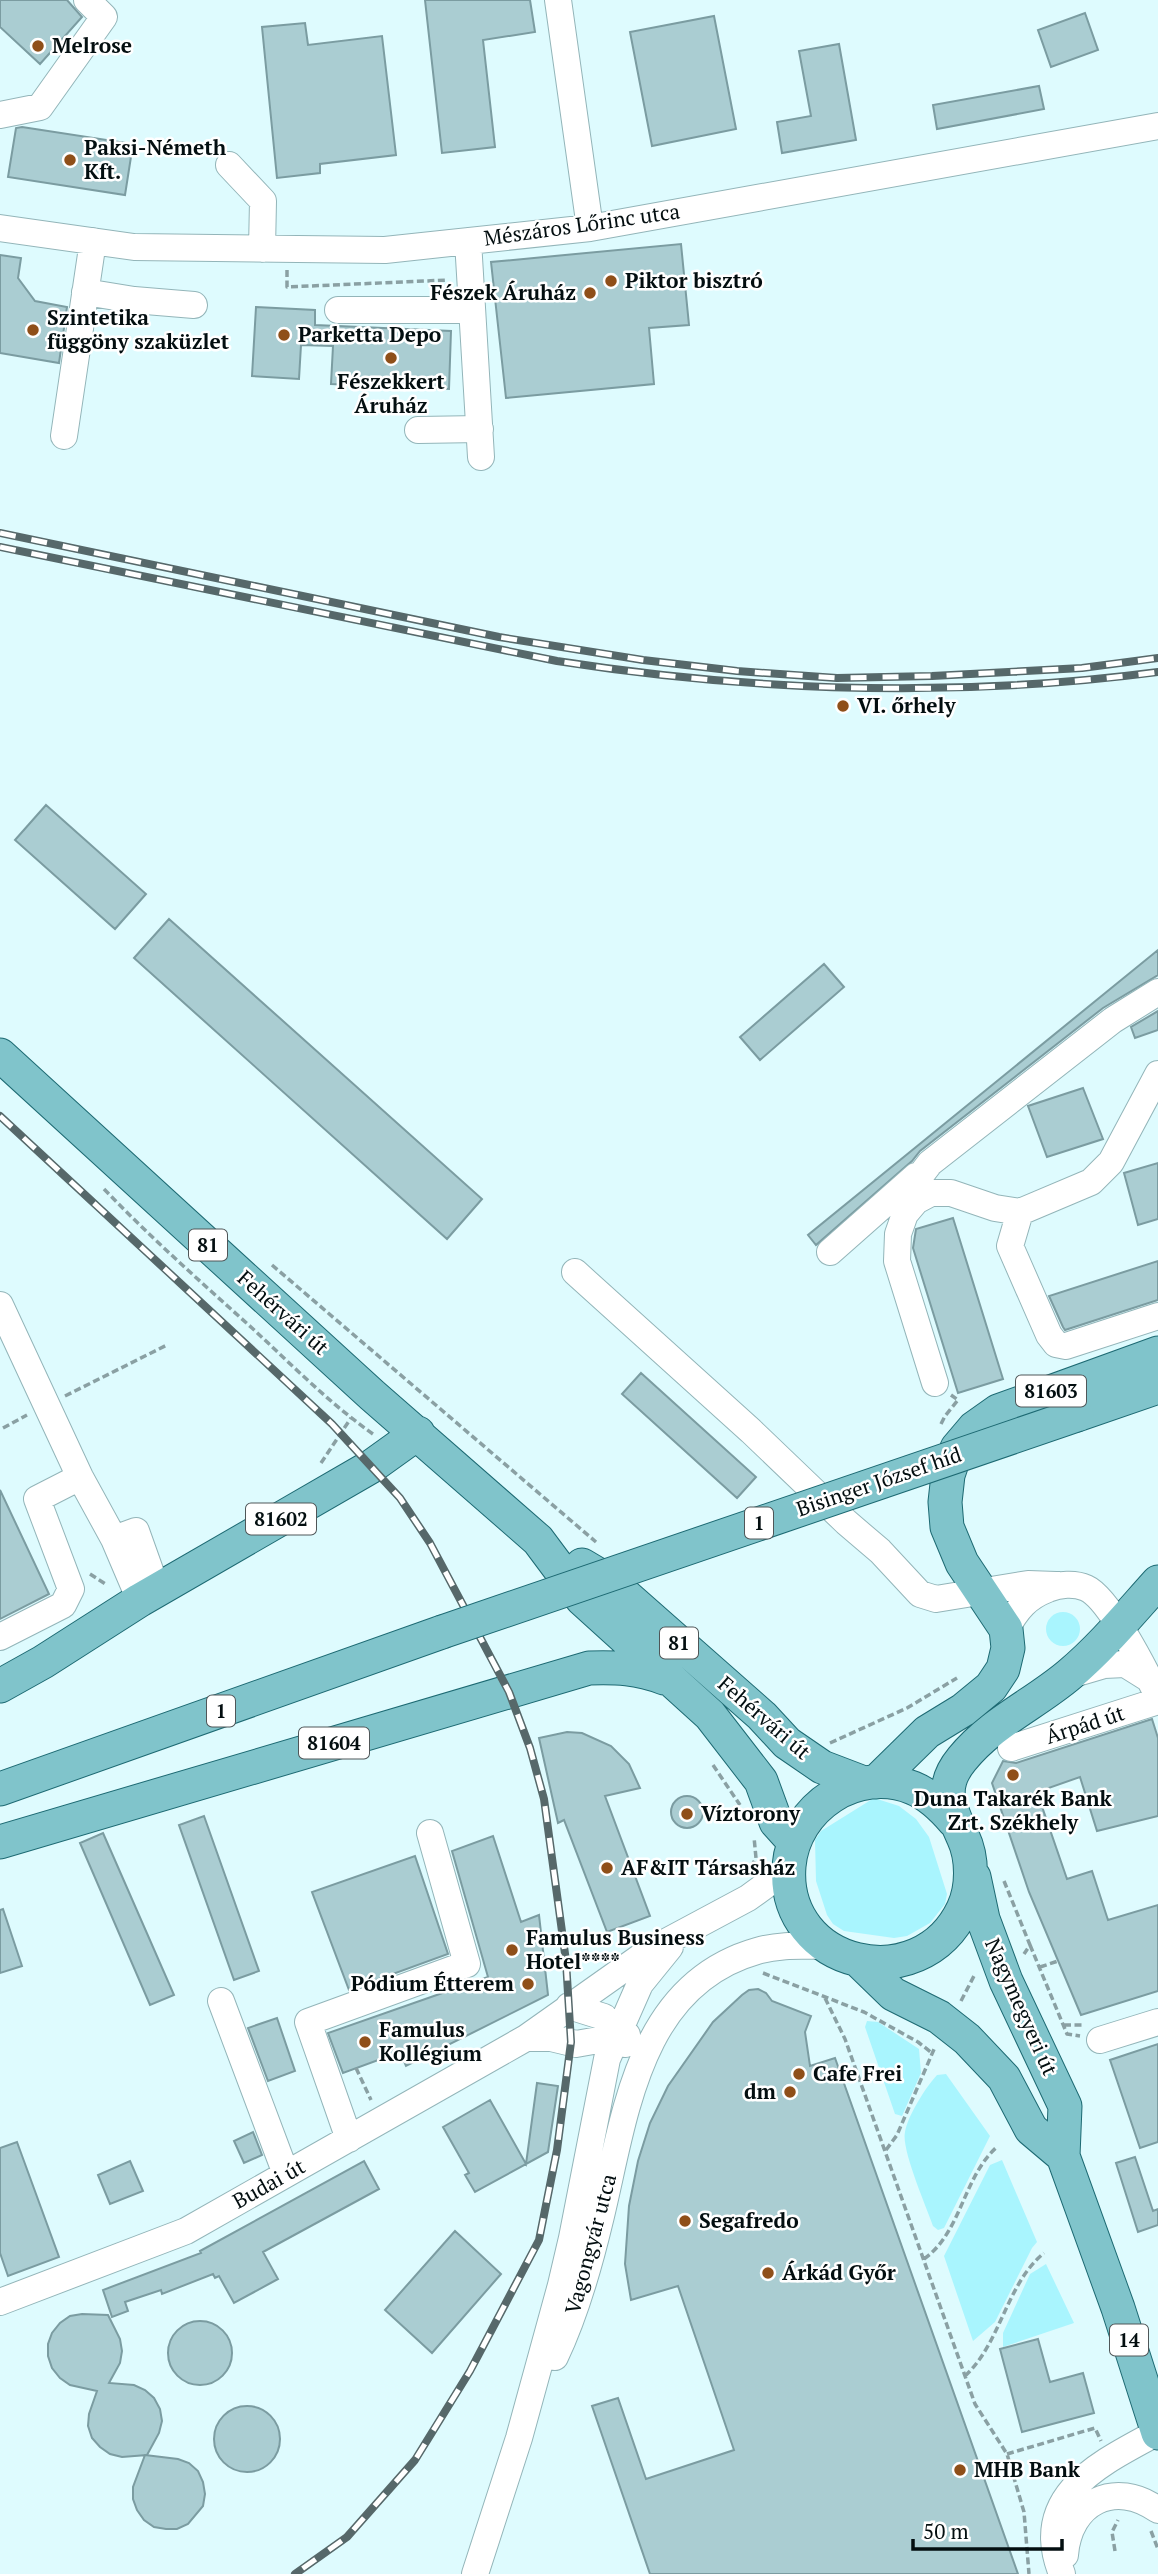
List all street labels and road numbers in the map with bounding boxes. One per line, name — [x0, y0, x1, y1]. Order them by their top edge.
street label: Mészáros Lőrinc utca — [482, 196, 682, 252]
road number: 81 — [189, 1230, 227, 1260]
street label: Fehérvári út — [232, 1264, 336, 1361]
road number: 81603 — [1016, 1376, 1086, 1406]
street label: Bisinger József híd — [792, 1440, 965, 1522]
road number: 81602 — [246, 1504, 316, 1534]
road number: 1 — [745, 1508, 773, 1539]
road number: 81 — [660, 1628, 698, 1658]
street label: Fehérvári út — [712, 1669, 817, 1765]
road number: 1 — [207, 1695, 235, 1726]
street label: Árpád út — [1042, 1698, 1128, 1750]
road number: 81604 — [299, 1728, 369, 1758]
street label: Nagymegyeri út — [979, 1934, 1065, 2080]
street label: Budai út — [227, 2152, 310, 2214]
street label: Vagongyár utca — [558, 2170, 622, 2317]
road number: 14 — [1110, 2324, 1148, 2356]

